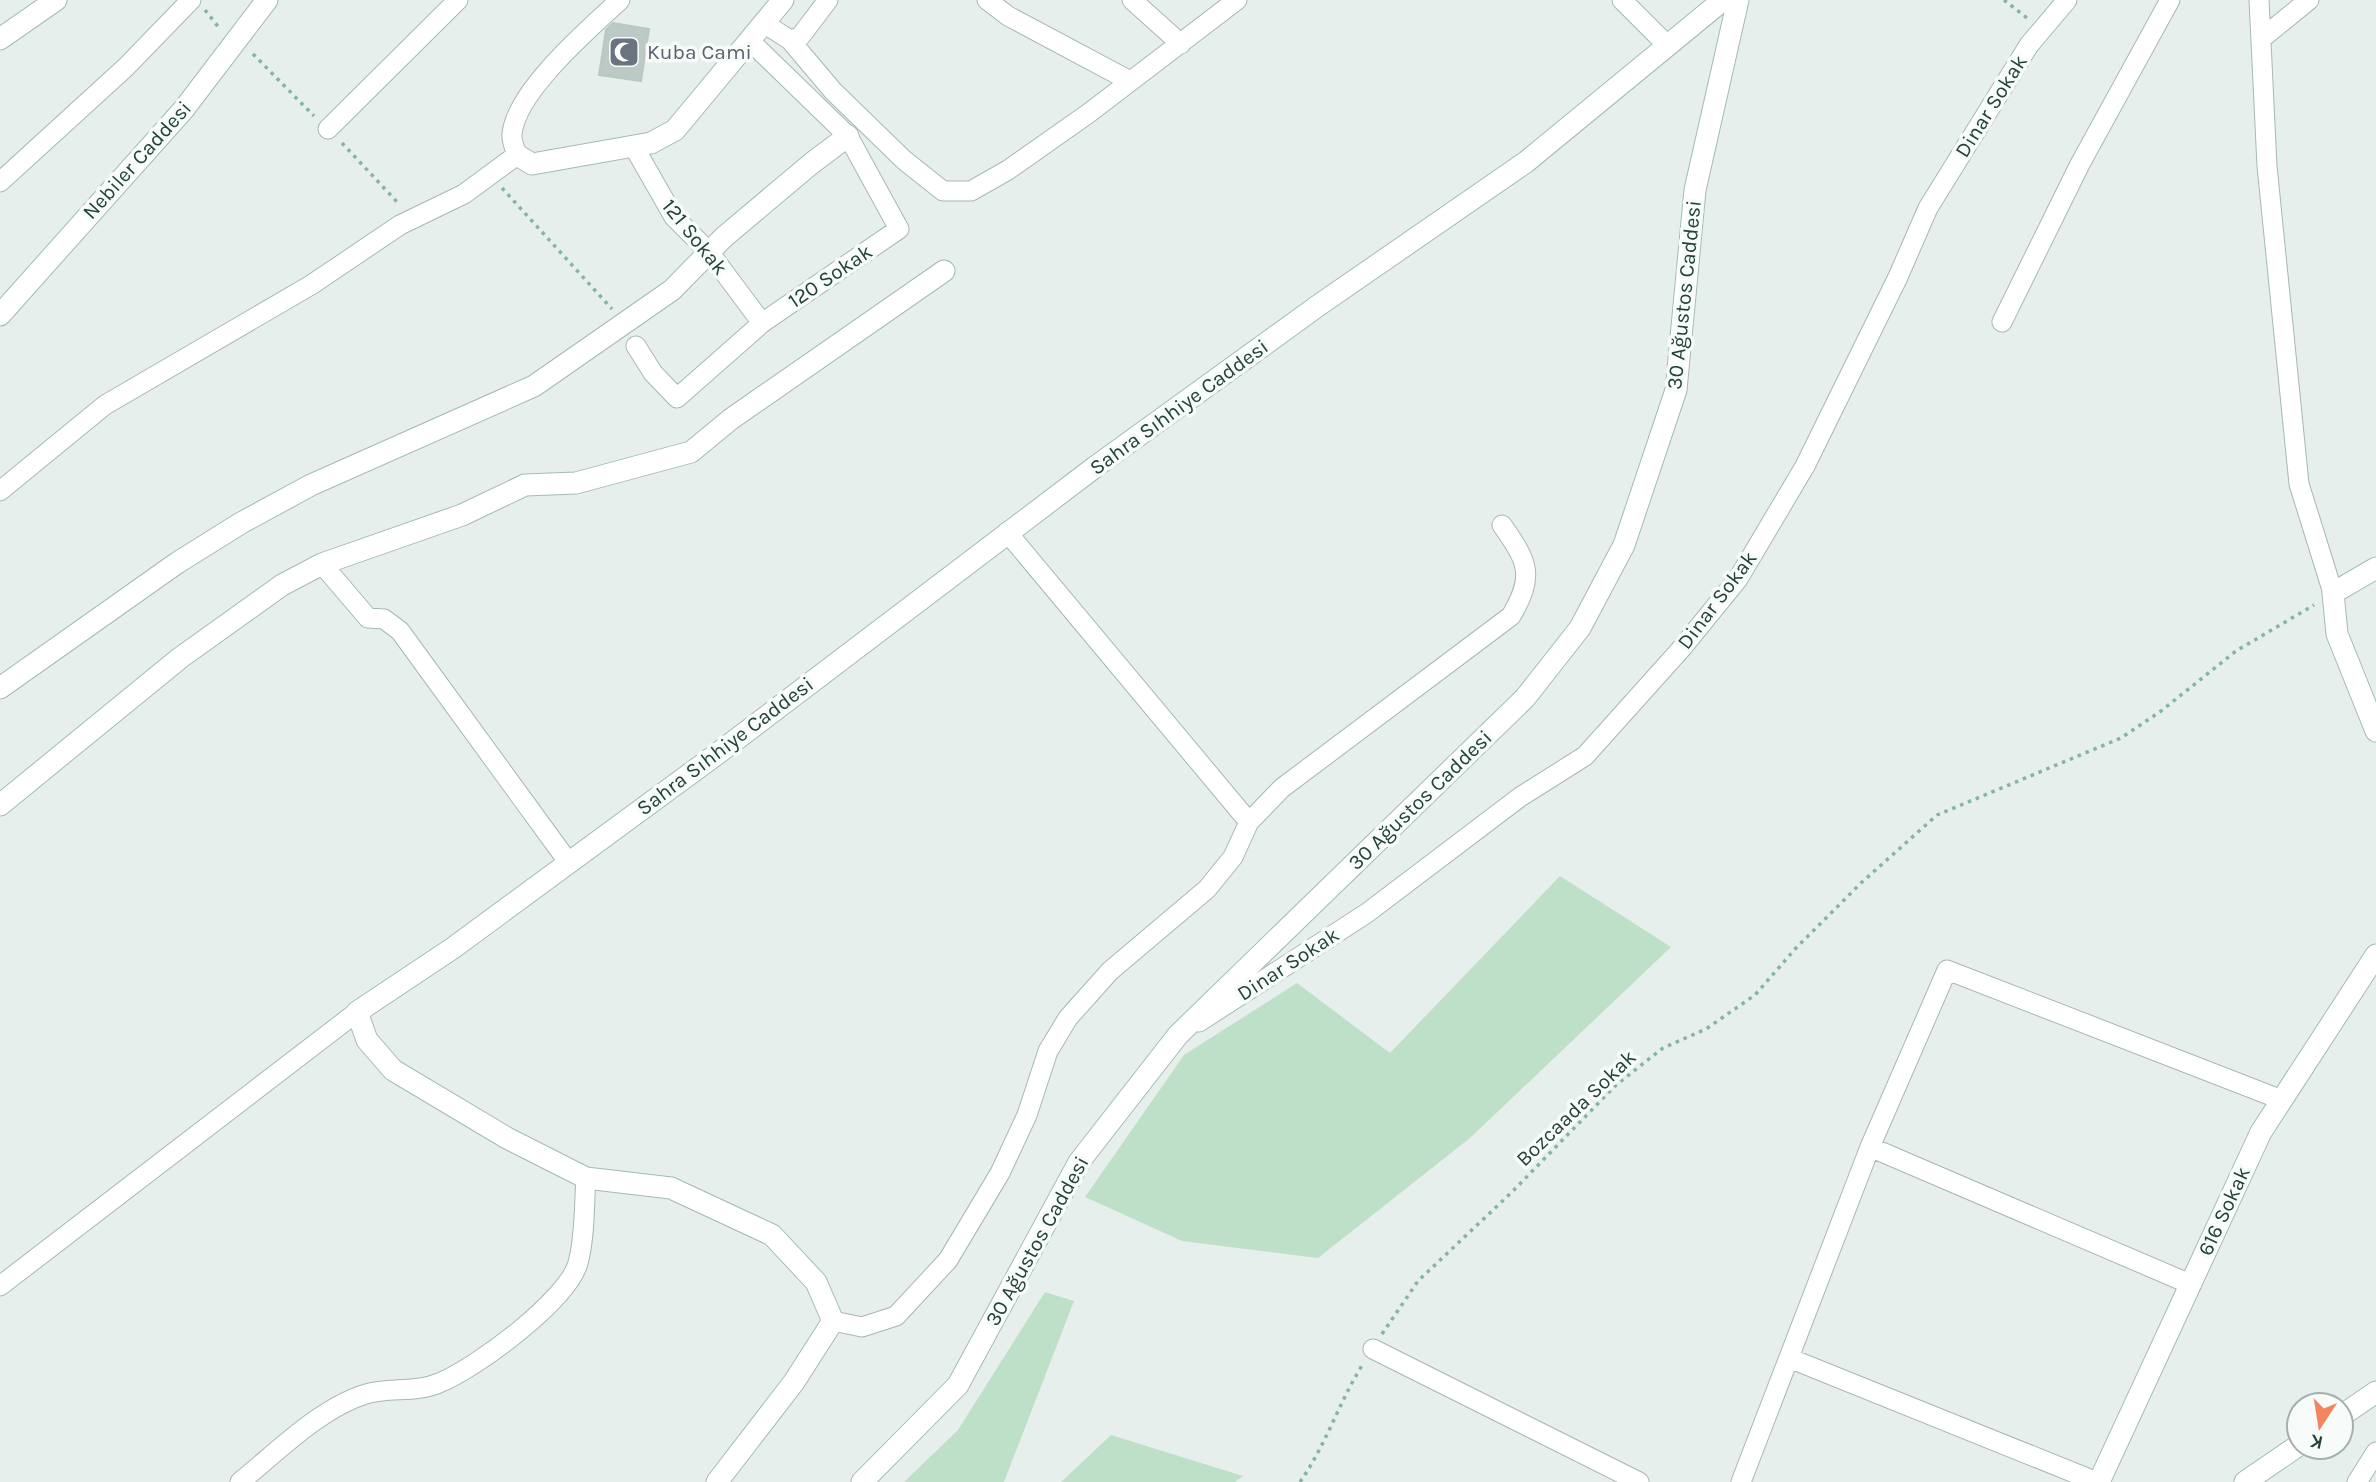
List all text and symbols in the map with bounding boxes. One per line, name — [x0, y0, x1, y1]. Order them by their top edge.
mosque icon: Kuba Cami — [607, 35, 641, 69]
place label: Kuba Cami — [647, 40, 752, 64]
street label: Dinar Sokak — [1950, 50, 2032, 162]
street label: Nebiler Caddesi — [78, 96, 196, 224]
street label: 121 Sokak — [657, 194, 733, 280]
street label: 30 Ağustos Caddesi — [1662, 199, 1706, 391]
street label: 120 Sokak — [784, 239, 877, 313]
street label: Sahra Sıhhiye Caddesi — [1085, 334, 1273, 480]
street label: Dinar Sokak — [1672, 546, 1762, 654]
street label: Sahra Sıhhiye Caddesi — [632, 672, 818, 820]
street label: 30 Ağustos Caddesi — [1343, 725, 1497, 875]
street label: Dinar Sokak — [1233, 922, 1343, 1006]
street label: Bozcaada Sokak — [1511, 1045, 1641, 1171]
street label: 30 Ağustos Caddesi — [980, 1152, 1094, 1330]
street label: 616 Sokak — [2193, 1163, 2255, 1259]
north arrow — [2285, 1391, 2355, 1461]
text: K — [2308, 1429, 2325, 1454]

